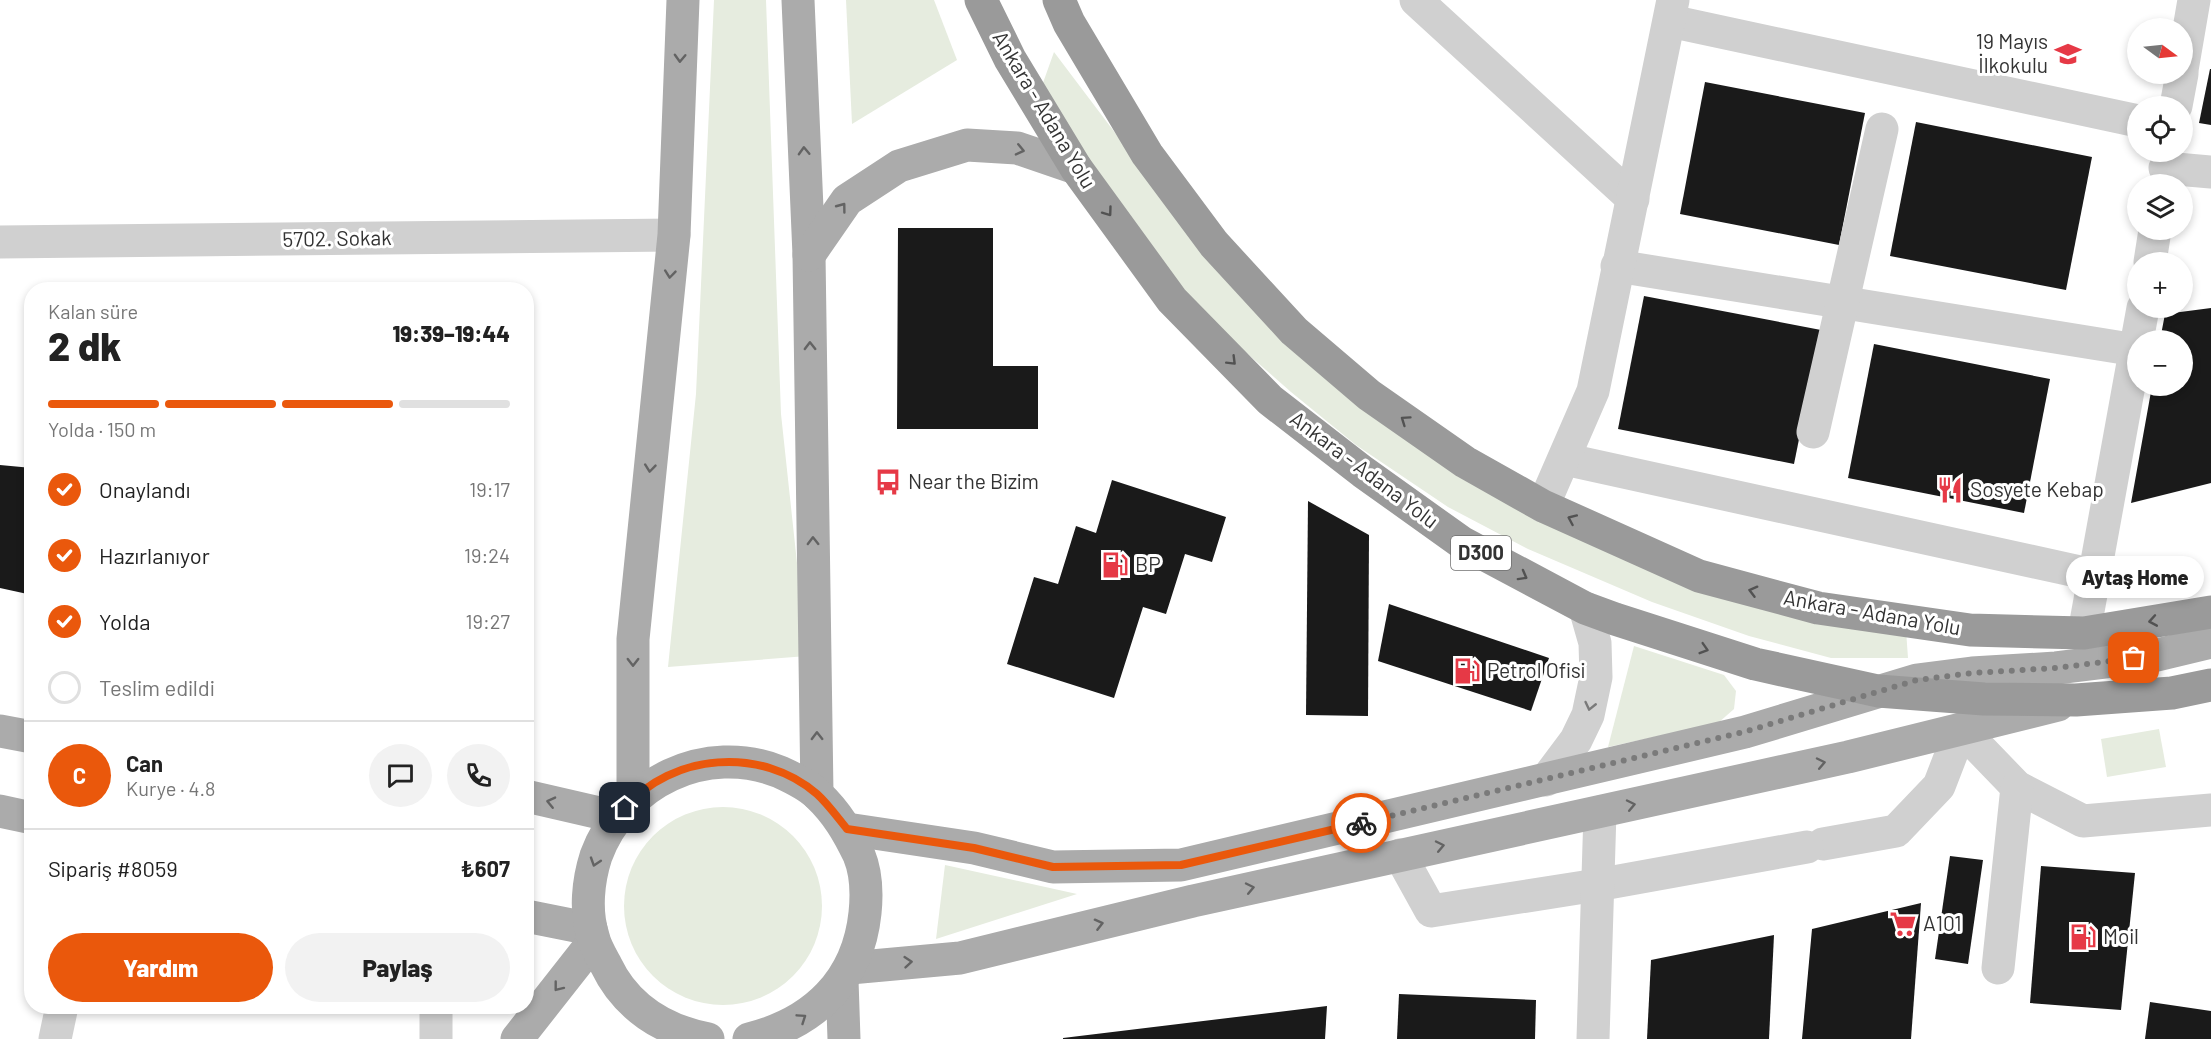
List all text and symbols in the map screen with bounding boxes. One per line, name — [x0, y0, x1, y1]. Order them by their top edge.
north arrow — [2127, 18, 2193, 84]
map controls — [2127, 18, 2193, 396]
street label: Ankara - Adana Yolu — [988, 26, 1102, 192]
place label: 19 Mayıs İlkokulu — [1976, 28, 2048, 77]
school or university icon: 19 Mayıs İlkokulu — [2053, 39, 2083, 69]
one-way arrow — [674, 54, 687, 63]
button: locate — [2127, 96, 2193, 162]
one-way arrow — [1015, 143, 1025, 156]
one-way arrow — [798, 146, 811, 155]
button: layers — [2127, 174, 2193, 240]
one-way arrow — [835, 203, 846, 214]
one-way arrow — [1101, 206, 1112, 217]
street label: 5702. Sokak — [282, 224, 392, 251]
button: + — [2127, 252, 2193, 318]
one-way arrow — [664, 270, 677, 279]
text: Kalan süre — [48, 299, 138, 323]
text: 19:39–19:44 — [393, 320, 510, 346]
text: 2 dk — [48, 322, 122, 369]
button: − — [2127, 330, 2193, 396]
one-way arrow — [804, 341, 816, 350]
one-way arrow — [1225, 354, 1236, 365]
street label: Ankara - Adana Yolu — [1286, 405, 1444, 533]
one-way arrow — [1400, 416, 1411, 427]
text: Yolda · 150 m — [48, 417, 156, 441]
one-way arrow — [644, 464, 657, 473]
bus stop icon: Near the Bizim — [873, 467, 903, 497]
place label: Near the Bizim — [908, 468, 1039, 493]
icon: check — [48, 473, 81, 506]
restaurant icon: Sosyete Kebap — [1935, 475, 1965, 505]
text: Onaylandı — [99, 476, 191, 502]
place label: Sosyete Kebap — [1970, 476, 2104, 501]
text: 19:17 — [469, 477, 510, 501]
one-way arrow — [1568, 514, 1579, 526]
one-way arrow — [807, 536, 820, 545]
road number: D300 — [1451, 536, 1511, 570]
icon: check — [48, 539, 81, 572]
text: Hazırlanıyor — [99, 542, 210, 568]
text: 19:24 — [464, 543, 510, 567]
fuel station icon: BP — [1100, 550, 1130, 580]
place label: BP — [1135, 551, 1161, 576]
callout: Aytaş Home — [2065, 556, 2203, 598]
text: Aytaş Home — [2081, 565, 2189, 589]
one-way arrow — [1517, 569, 1528, 580]
street label: Ankara - Adana Yolu — [1782, 584, 1963, 639]
one-way arrow — [1748, 585, 1758, 598]
icon: check — [48, 605, 81, 638]
text: Yolda — [99, 608, 150, 634]
text: 19:27 — [466, 609, 510, 633]
one-way arrow — [2149, 614, 2158, 626]
pin — [2108, 632, 2159, 683]
icon: bag — [2117, 641, 2150, 674]
one-way arrow — [1698, 642, 1709, 654]
fuel station icon: Petrol Ofisi — [1452, 656, 1482, 686]
place label: Petrol Ofisi — [1487, 657, 1585, 682]
one-way arrow — [627, 658, 639, 667]
text: Teslim edildi — [99, 674, 215, 700]
one-way arrow — [1584, 701, 1597, 711]
one-way arrow — [810, 731, 823, 740]
button: chat — [369, 744, 432, 807]
button: phone — [447, 744, 510, 807]
text: Can — [126, 750, 163, 776]
one-way arrow — [1816, 757, 1826, 770]
text: C — [73, 762, 86, 788]
text: Kurye · 4.8 — [126, 776, 216, 800]
pin — [599, 782, 650, 833]
icon: home — [608, 791, 641, 824]
courier — [1331, 793, 1391, 853]
one-way arrow — [546, 796, 556, 809]
one-way arrow — [1626, 799, 1636, 812]
icon: bike — [1345, 807, 1378, 840]
one-way arrow — [1435, 841, 1445, 854]
text: Sipariş #8059 — [48, 855, 178, 881]
text: ₺607 — [460, 855, 510, 881]
one-way arrow — [589, 856, 602, 867]
one-way arrow — [1245, 883, 1255, 896]
supermarket icon: A101 — [1888, 909, 1918, 939]
place label: A101 — [1923, 910, 1962, 935]
one-way arrow — [1094, 918, 1104, 931]
fuel station icon: Moil — [2068, 922, 2098, 952]
place label: Moil — [2103, 923, 2139, 948]
button: Yardım — [48, 933, 273, 1002]
button: Paylaş — [285, 933, 510, 1002]
one-way arrow — [904, 956, 913, 969]
one-way arrow — [555, 981, 566, 992]
one-way arrow — [796, 1014, 807, 1025]

